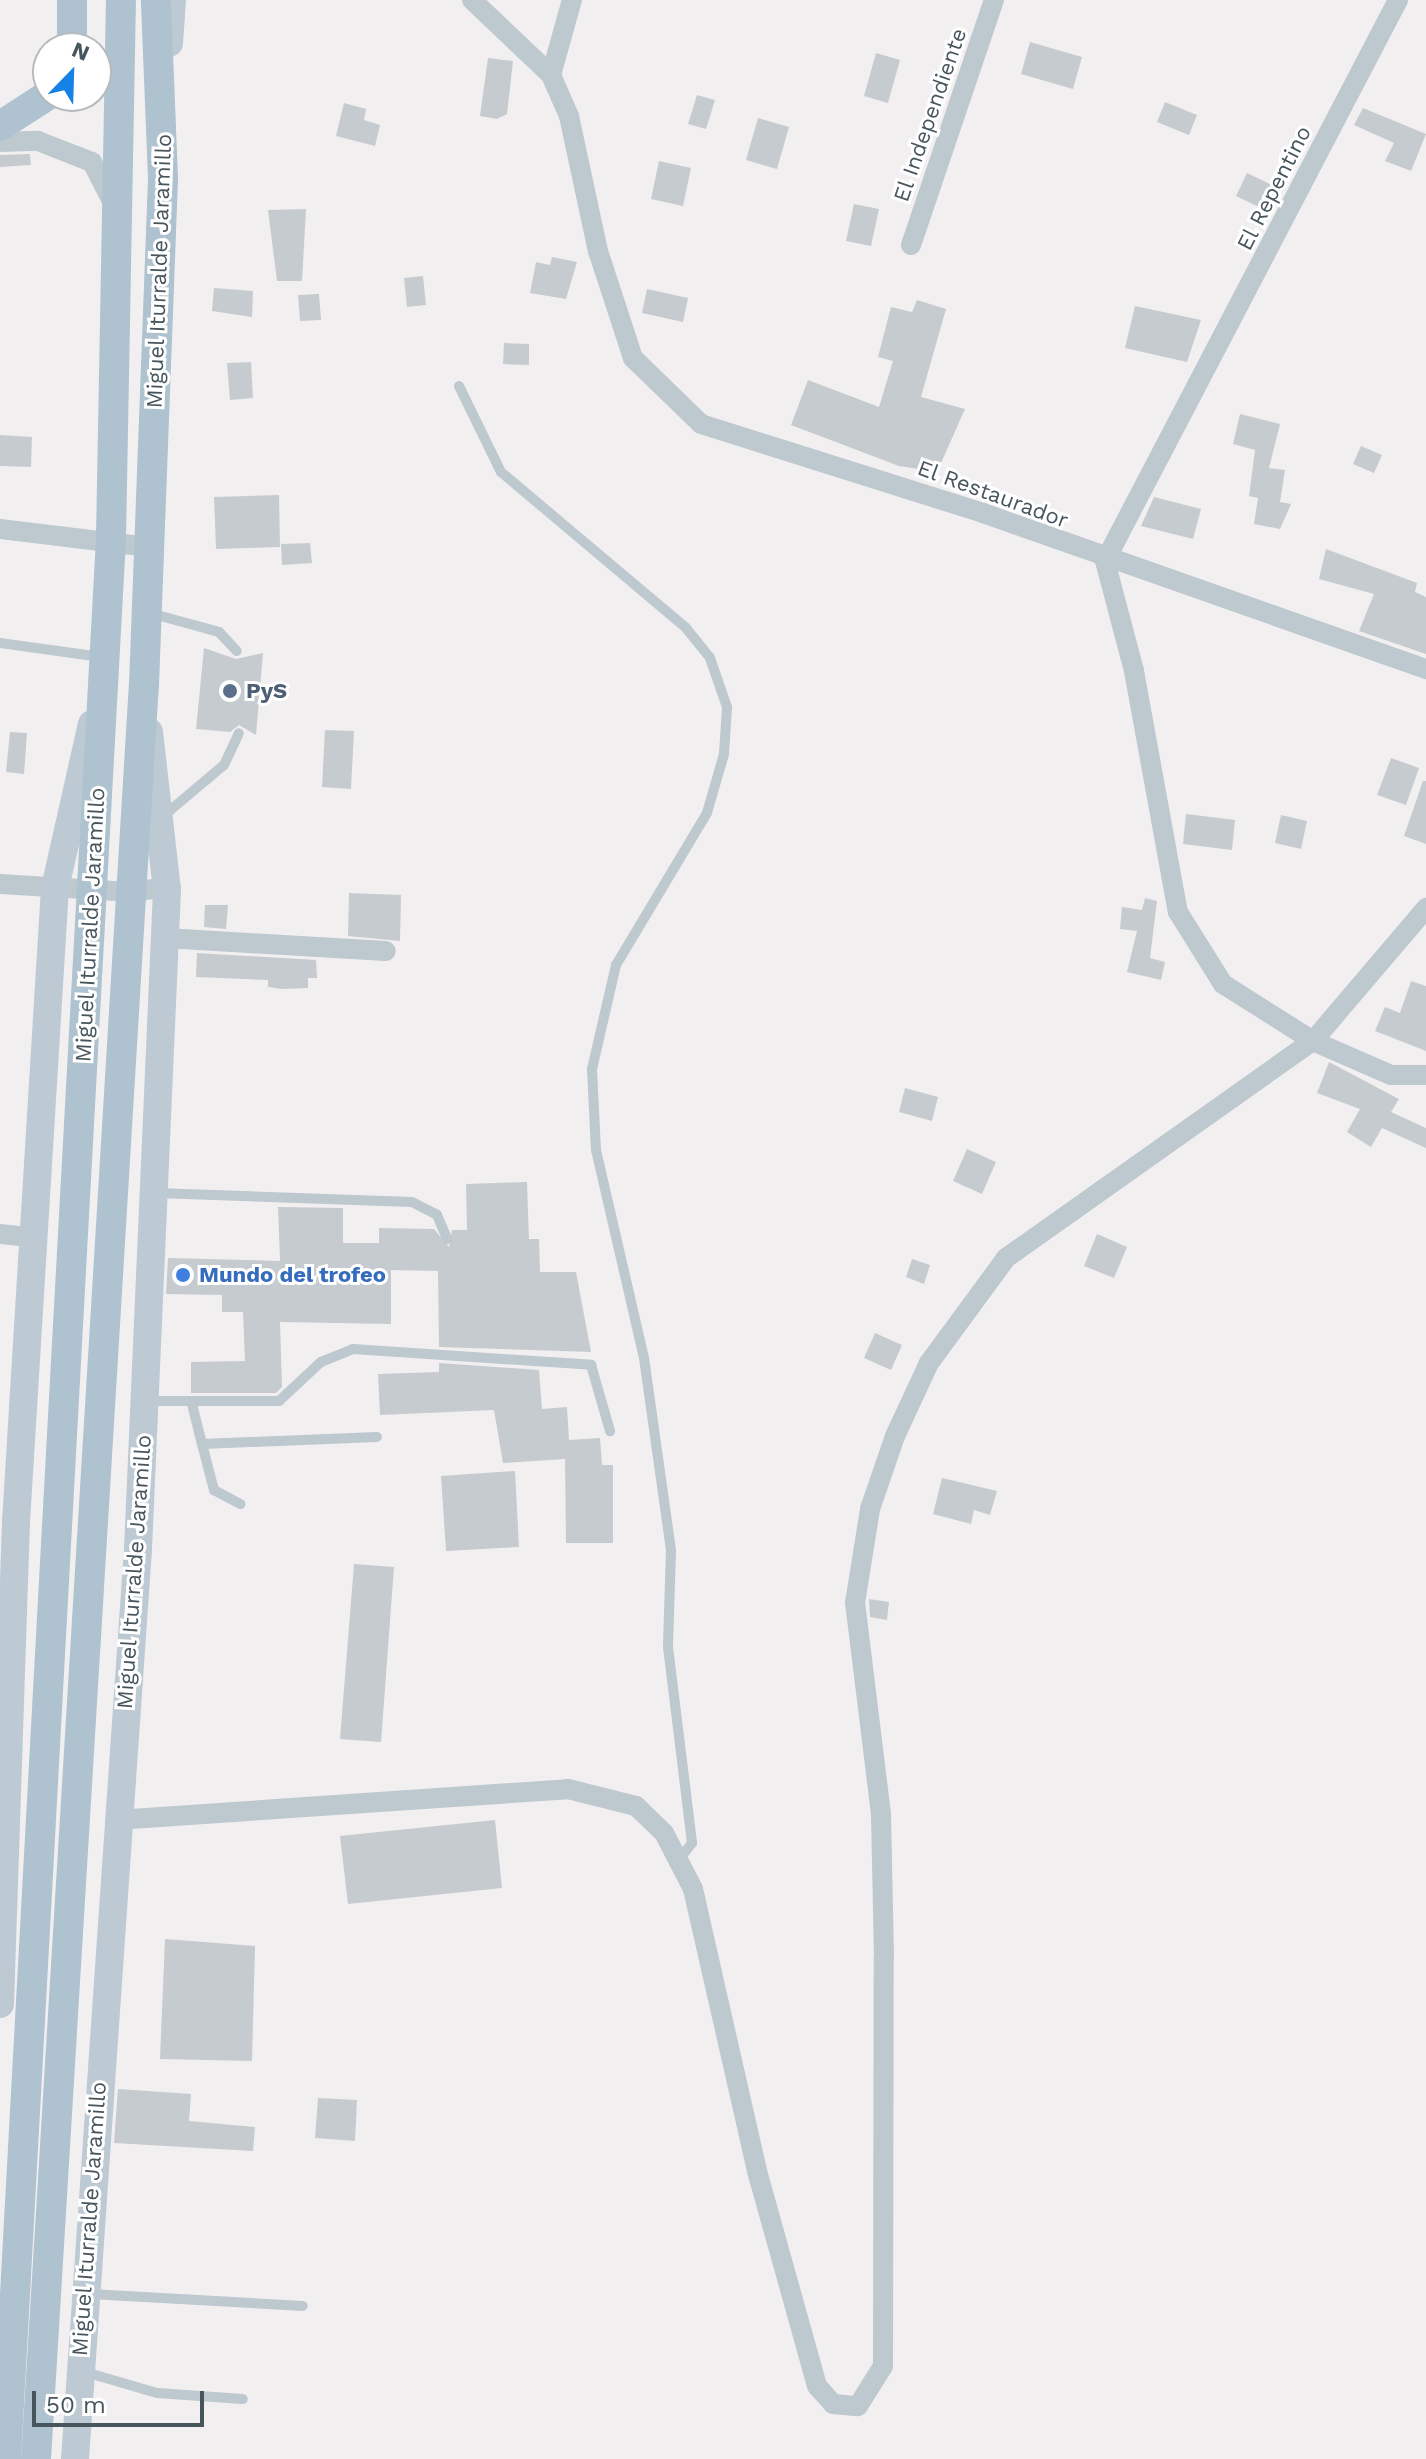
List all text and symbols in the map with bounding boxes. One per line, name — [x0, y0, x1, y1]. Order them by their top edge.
street label: El Independiente — [888, 24, 972, 206]
north arrow — [32, 32, 112, 112]
text: N — [68, 37, 93, 66]
street label: El Repentino — [1231, 121, 1317, 255]
street label: Miguel Iturralde Jaramillo — [141, 133, 177, 409]
street label: El Restaurador — [914, 454, 1072, 534]
place label: PyS — [246, 678, 287, 704]
marker: PyS — [221, 682, 239, 700]
street label: Miguel Iturralde Jaramillo — [70, 786, 110, 1064]
place label: Mundo del trofeo — [199, 1262, 386, 1288]
marker: Mundo del trofeo — [174, 1266, 192, 1284]
street label: Miguel Iturralde Jaramillo — [111, 1433, 157, 1711]
street label: Miguel Iturralde Jaramillo — [66, 2080, 112, 2358]
scale bar — [36, 2375, 208, 2425]
text: 50 m — [46, 2391, 106, 2419]

